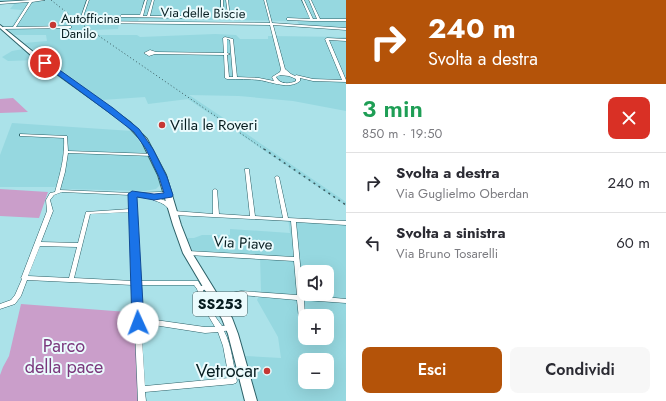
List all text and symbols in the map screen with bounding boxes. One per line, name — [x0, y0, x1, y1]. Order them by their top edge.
street label: Via delle Biscie — [160, 3, 246, 23]
text: 240 m — [428, 8, 516, 49]
place label: Autofficina Danilo — [61, 9, 120, 43]
icon: right — [362, 16, 414, 68]
marker: Autofficina Danilo — [48, 20, 58, 30]
pin — [28, 46, 62, 80]
text: Svolta a destra — [428, 46, 538, 72]
icon: arrive — [34, 52, 56, 74]
text: 3 min — [362, 91, 423, 126]
button: close — [608, 97, 650, 139]
place label: Villa le Roveri — [170, 114, 258, 136]
marker: Villa le Roveri — [157, 120, 167, 130]
text: 850 m · 19:50 — [362, 124, 442, 143]
text: Svolta a destra — [396, 162, 500, 184]
icon: right — [362, 172, 384, 194]
text: 240 m — [608, 172, 650, 194]
text: Via Guglielmo Oberdan — [396, 184, 529, 203]
text: Svolta a sinistra — [396, 222, 506, 244]
street label: Via Piave — [213, 230, 273, 256]
icon: left — [362, 232, 384, 254]
text: 60 m — [616, 232, 650, 254]
text: Via Bruno Tosarelli — [396, 244, 498, 263]
map controls — [298, 265, 334, 389]
button: sound — [298, 265, 334, 301]
road number: SS253 — [193, 292, 247, 316]
position arrow — [117, 302, 159, 344]
button: + — [298, 309, 334, 345]
park label: Parco della pace — [25, 333, 103, 380]
button: Esci — [362, 347, 502, 393]
button: Condividi — [510, 347, 650, 393]
button: − — [298, 353, 334, 389]
place label: Vetrocar — [196, 358, 260, 384]
marker: Vetrocar — [262, 366, 272, 376]

